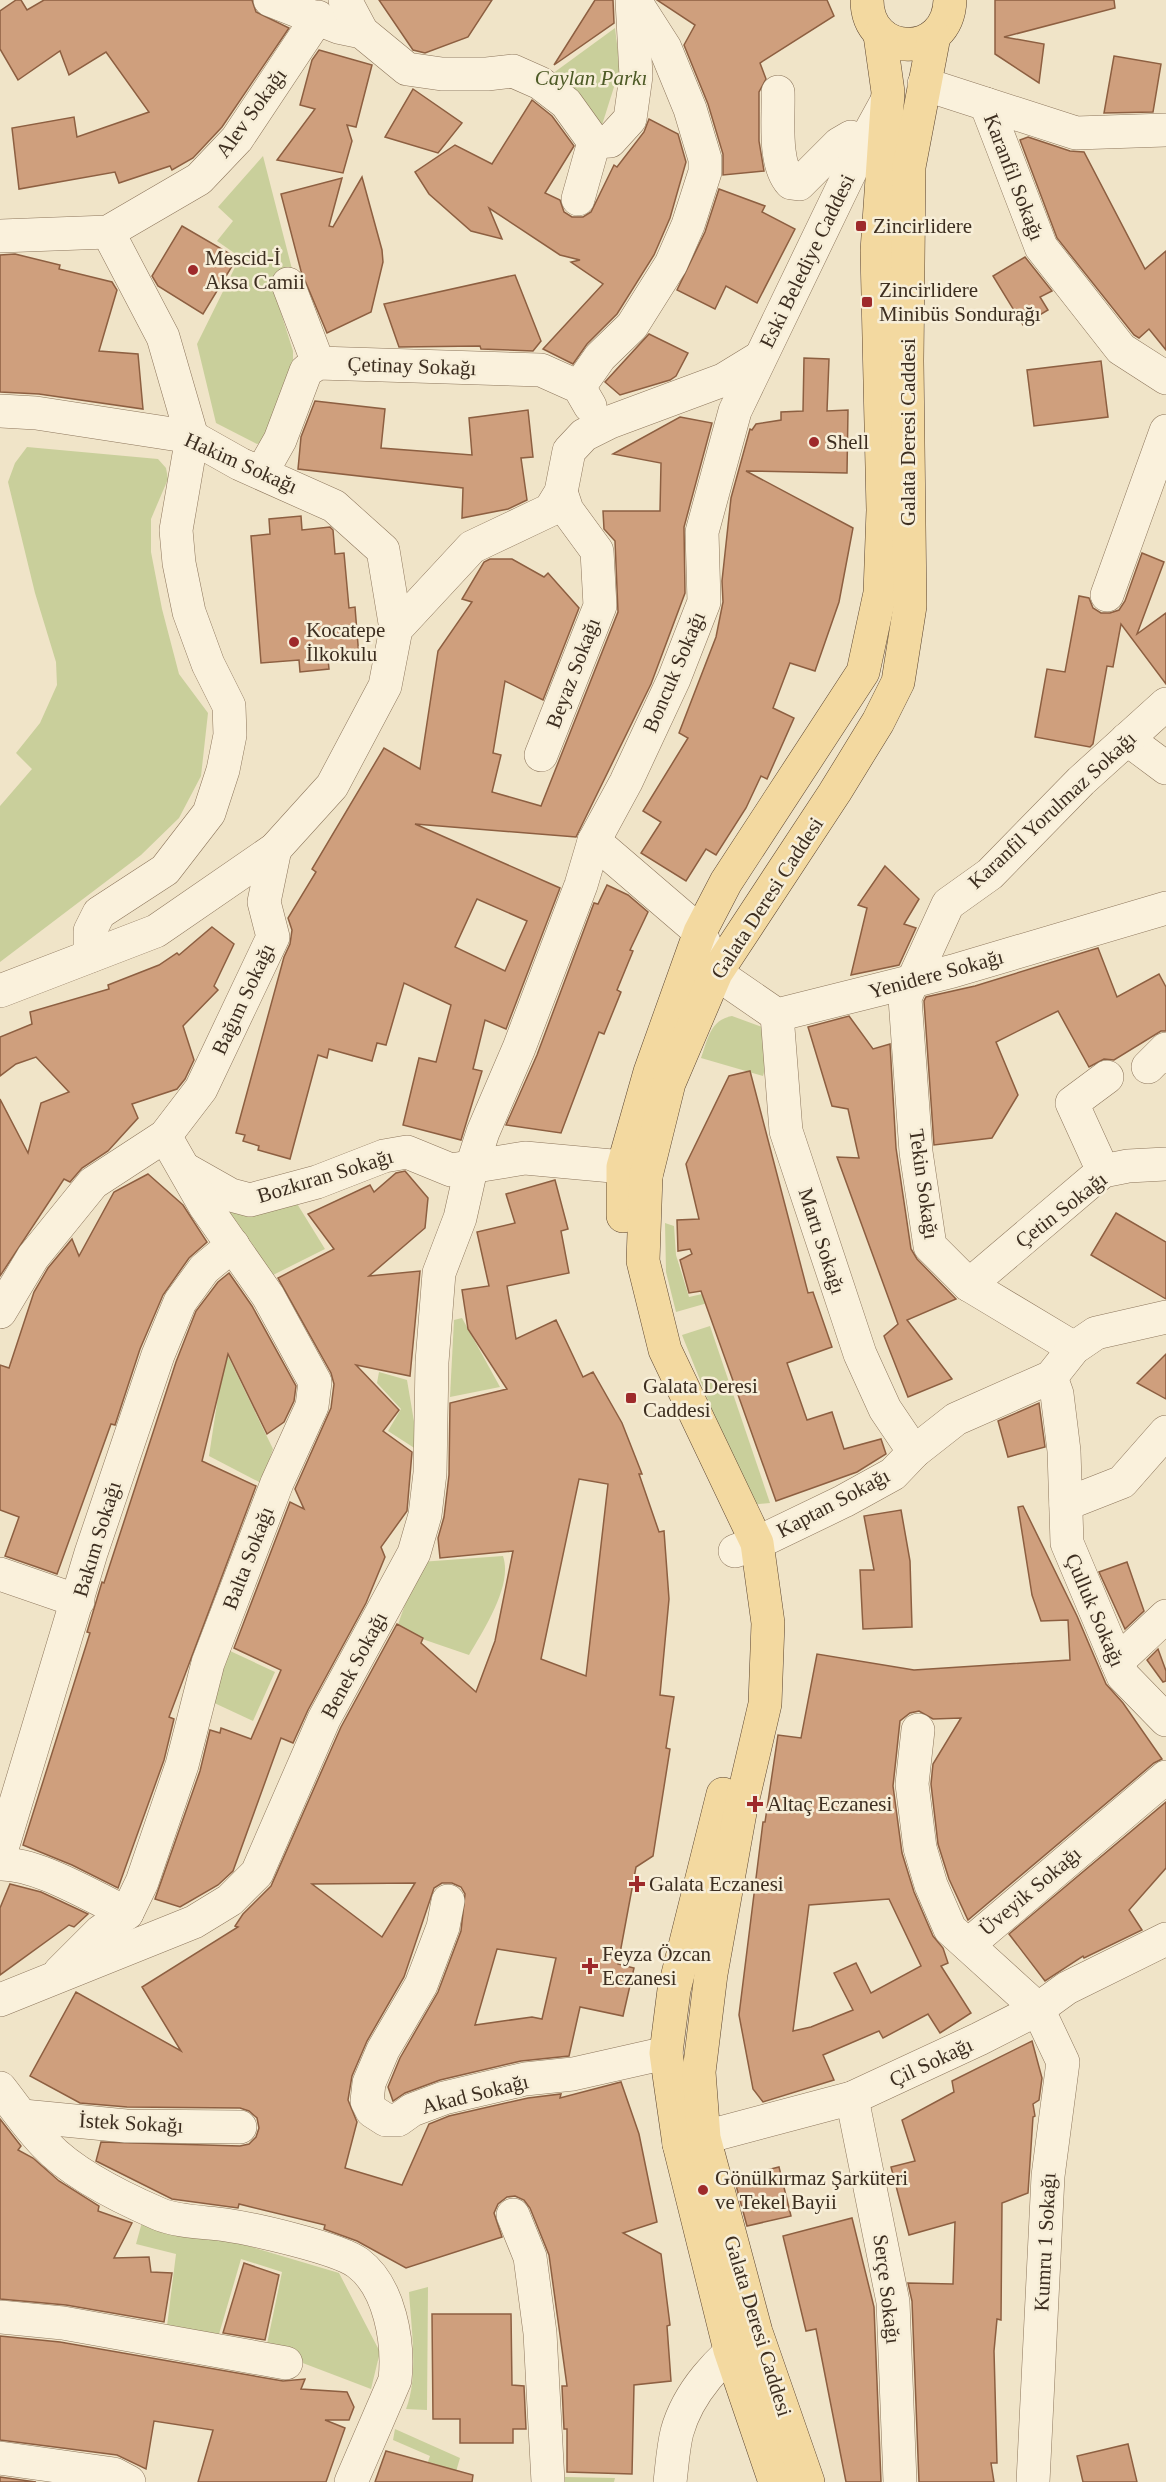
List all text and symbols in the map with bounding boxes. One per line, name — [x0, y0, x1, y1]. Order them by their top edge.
street label: Alev Sokağı — [211, 64, 291, 162]
park label: Caylan Parkı — [535, 66, 647, 90]
street label: Karanfil Sokağı — [979, 110, 1049, 244]
street label: Eski Belediye Caddesi — [755, 170, 860, 352]
place label: Zincirlidere — [873, 214, 972, 238]
marker: Zincirlidere — [854, 219, 868, 233]
place label: Mescid-İ Aksa Camii — [205, 246, 305, 294]
marker: Mescid-İ Aksa Camii — [186, 263, 200, 277]
place label: Zincirlidere Minibüs Sondurağı — [879, 278, 1041, 326]
marker: Zincirlidere Minibüs Sondurağı — [860, 295, 874, 309]
street label: Galata Deresi Caddesi — [896, 338, 920, 526]
street label: Çetinay Sokağı — [347, 352, 477, 380]
street label: Hakim Sokağı — [181, 427, 301, 499]
place label: Shell — [826, 430, 869, 454]
marker: Shell — [807, 435, 821, 449]
street label: Boncuk Sokağı — [638, 608, 710, 736]
street label: Beyaz Sokağı — [541, 614, 605, 731]
place label: Kocatepe İlkokulu — [306, 618, 385, 666]
marker: Kocatepe İlkokulu — [287, 635, 301, 649]
street label: Karanfil Yorulmaz Sokağı — [963, 726, 1141, 894]
street label: Galata Deresi Caddesi — [706, 813, 828, 983]
street label: Bağım Sokağı — [207, 940, 279, 1058]
street label: Yenidere Sokağı — [866, 944, 1006, 1004]
street label: Tekin Sokağı — [904, 1127, 944, 1241]
street label: Bozkıran Sokağı — [254, 1144, 396, 1208]
street label: Çetin Sokağı — [1011, 1167, 1111, 1253]
street label: Martı Sokağı — [794, 1185, 850, 1297]
place label: Galata Deresi Caddesi — [643, 1374, 758, 1422]
marker: Galata Deresi Caddesi — [624, 1391, 638, 1405]
street label: Kaptan Sokağı — [773, 1463, 894, 1543]
street label: Bakım Sokağı — [68, 1478, 126, 1600]
street label: Balta Sokağı — [217, 1503, 279, 1613]
street label: Çulluk Sokağı — [1060, 1550, 1130, 1670]
street label: Benek Sokağı — [316, 1607, 392, 1722]
place label: Altaç Eczanesi — [767, 1792, 893, 1816]
marker: Altaç Eczanesi — [748, 1797, 762, 1811]
street label: Üveyik Sokağı — [974, 1841, 1086, 1940]
place label: Galata Eczanesi — [649, 1872, 784, 1896]
marker: Galata Eczanesi — [630, 1877, 644, 1891]
place label: Feyza Özcan Eczanesi — [602, 1942, 712, 1990]
marker: Feyza Özcan Eczanesi — [583, 1959, 597, 1973]
street label: Çil Sokağı — [885, 2032, 977, 2092]
street label: Akad Sokağı — [419, 2069, 531, 2119]
street label: İstek Sokağı — [78, 2108, 184, 2138]
place label: Gönülkırmaz Şarküteri ve Tekel Bayii — [715, 2166, 908, 2214]
street label: Kumru 1 Sokağı — [1029, 2172, 1061, 2312]
marker: Gönülkırmaz Şarküteri ve Tekel Bayii — [696, 2183, 710, 2197]
street label: Galata Deresi Caddesi — [719, 2233, 797, 2419]
street label: Serçe Sokağı — [868, 2233, 906, 2345]

